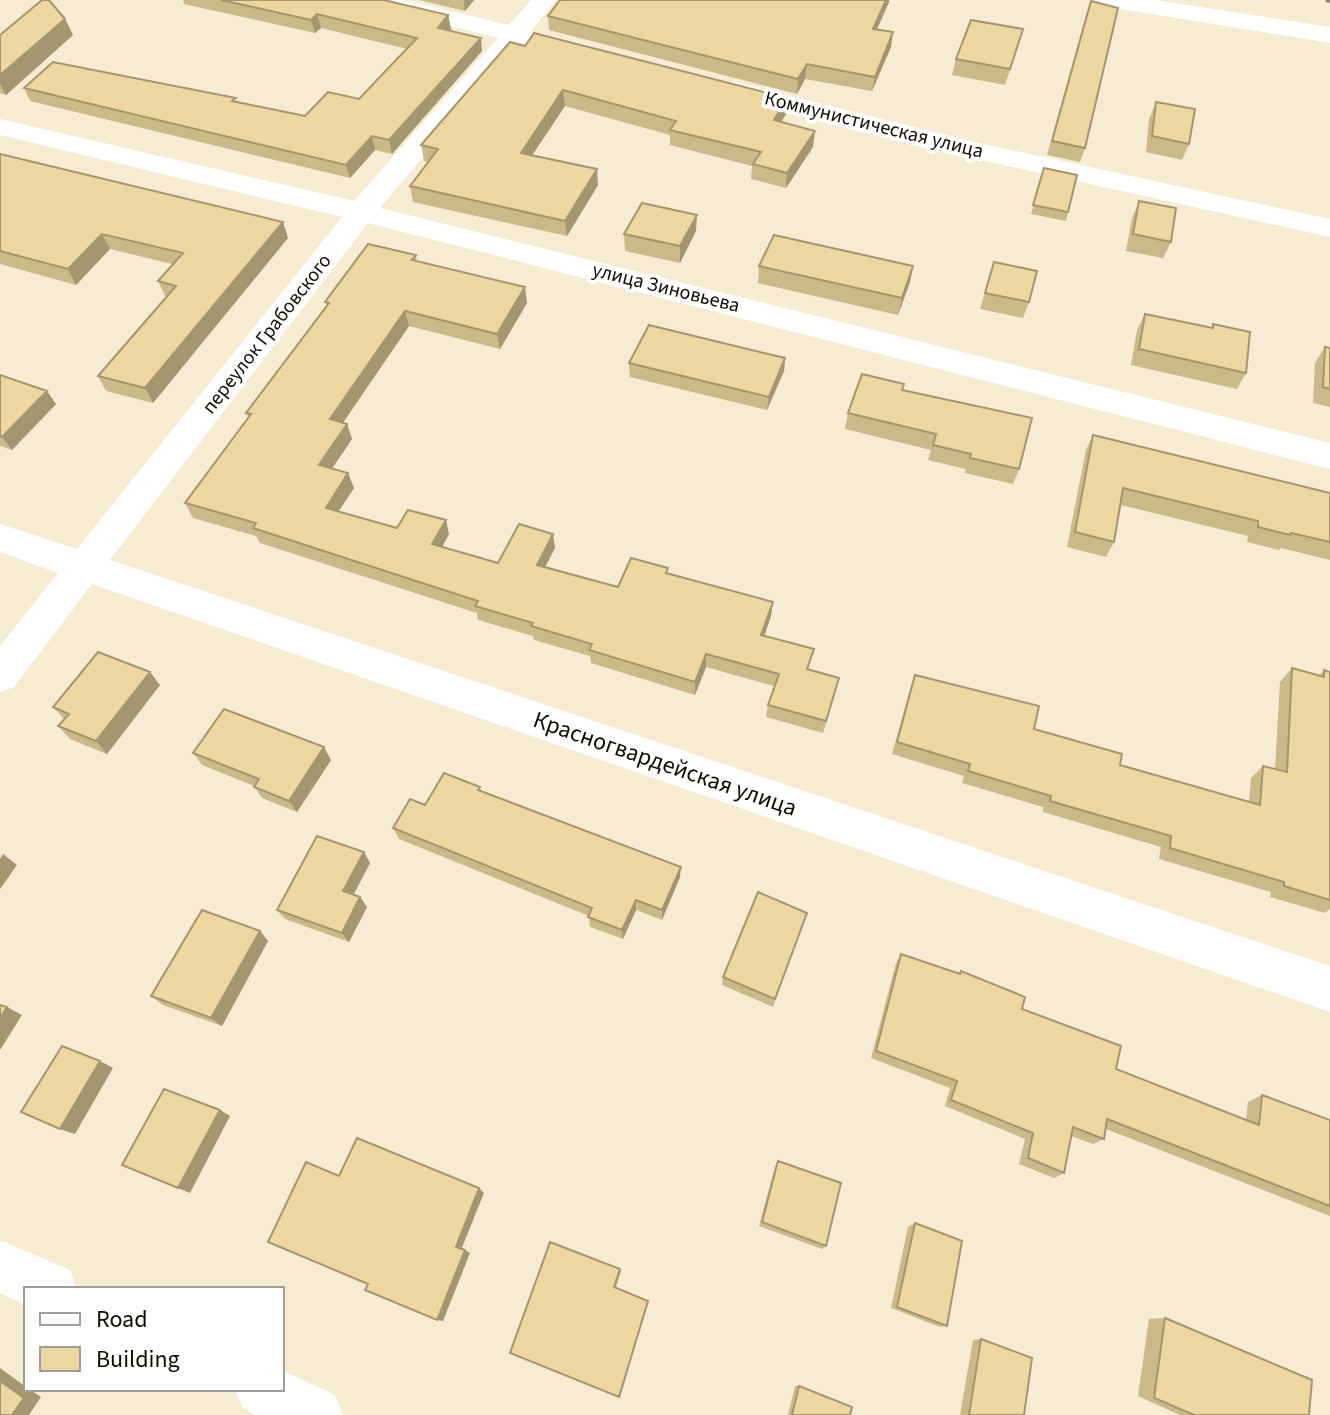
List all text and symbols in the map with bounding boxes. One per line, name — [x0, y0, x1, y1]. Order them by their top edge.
street label: Коммунистическая улица — [762, 84, 986, 166]
street label: переулок Грабовского — [196, 248, 338, 420]
street label: улица Зиновьева — [589, 256, 743, 320]
street label: Красногвардейская улица — [528, 702, 802, 826]
legend — [24, 1287, 284, 1391]
text: Road — [96, 1302, 148, 1337]
text: Building — [96, 1342, 180, 1377]

